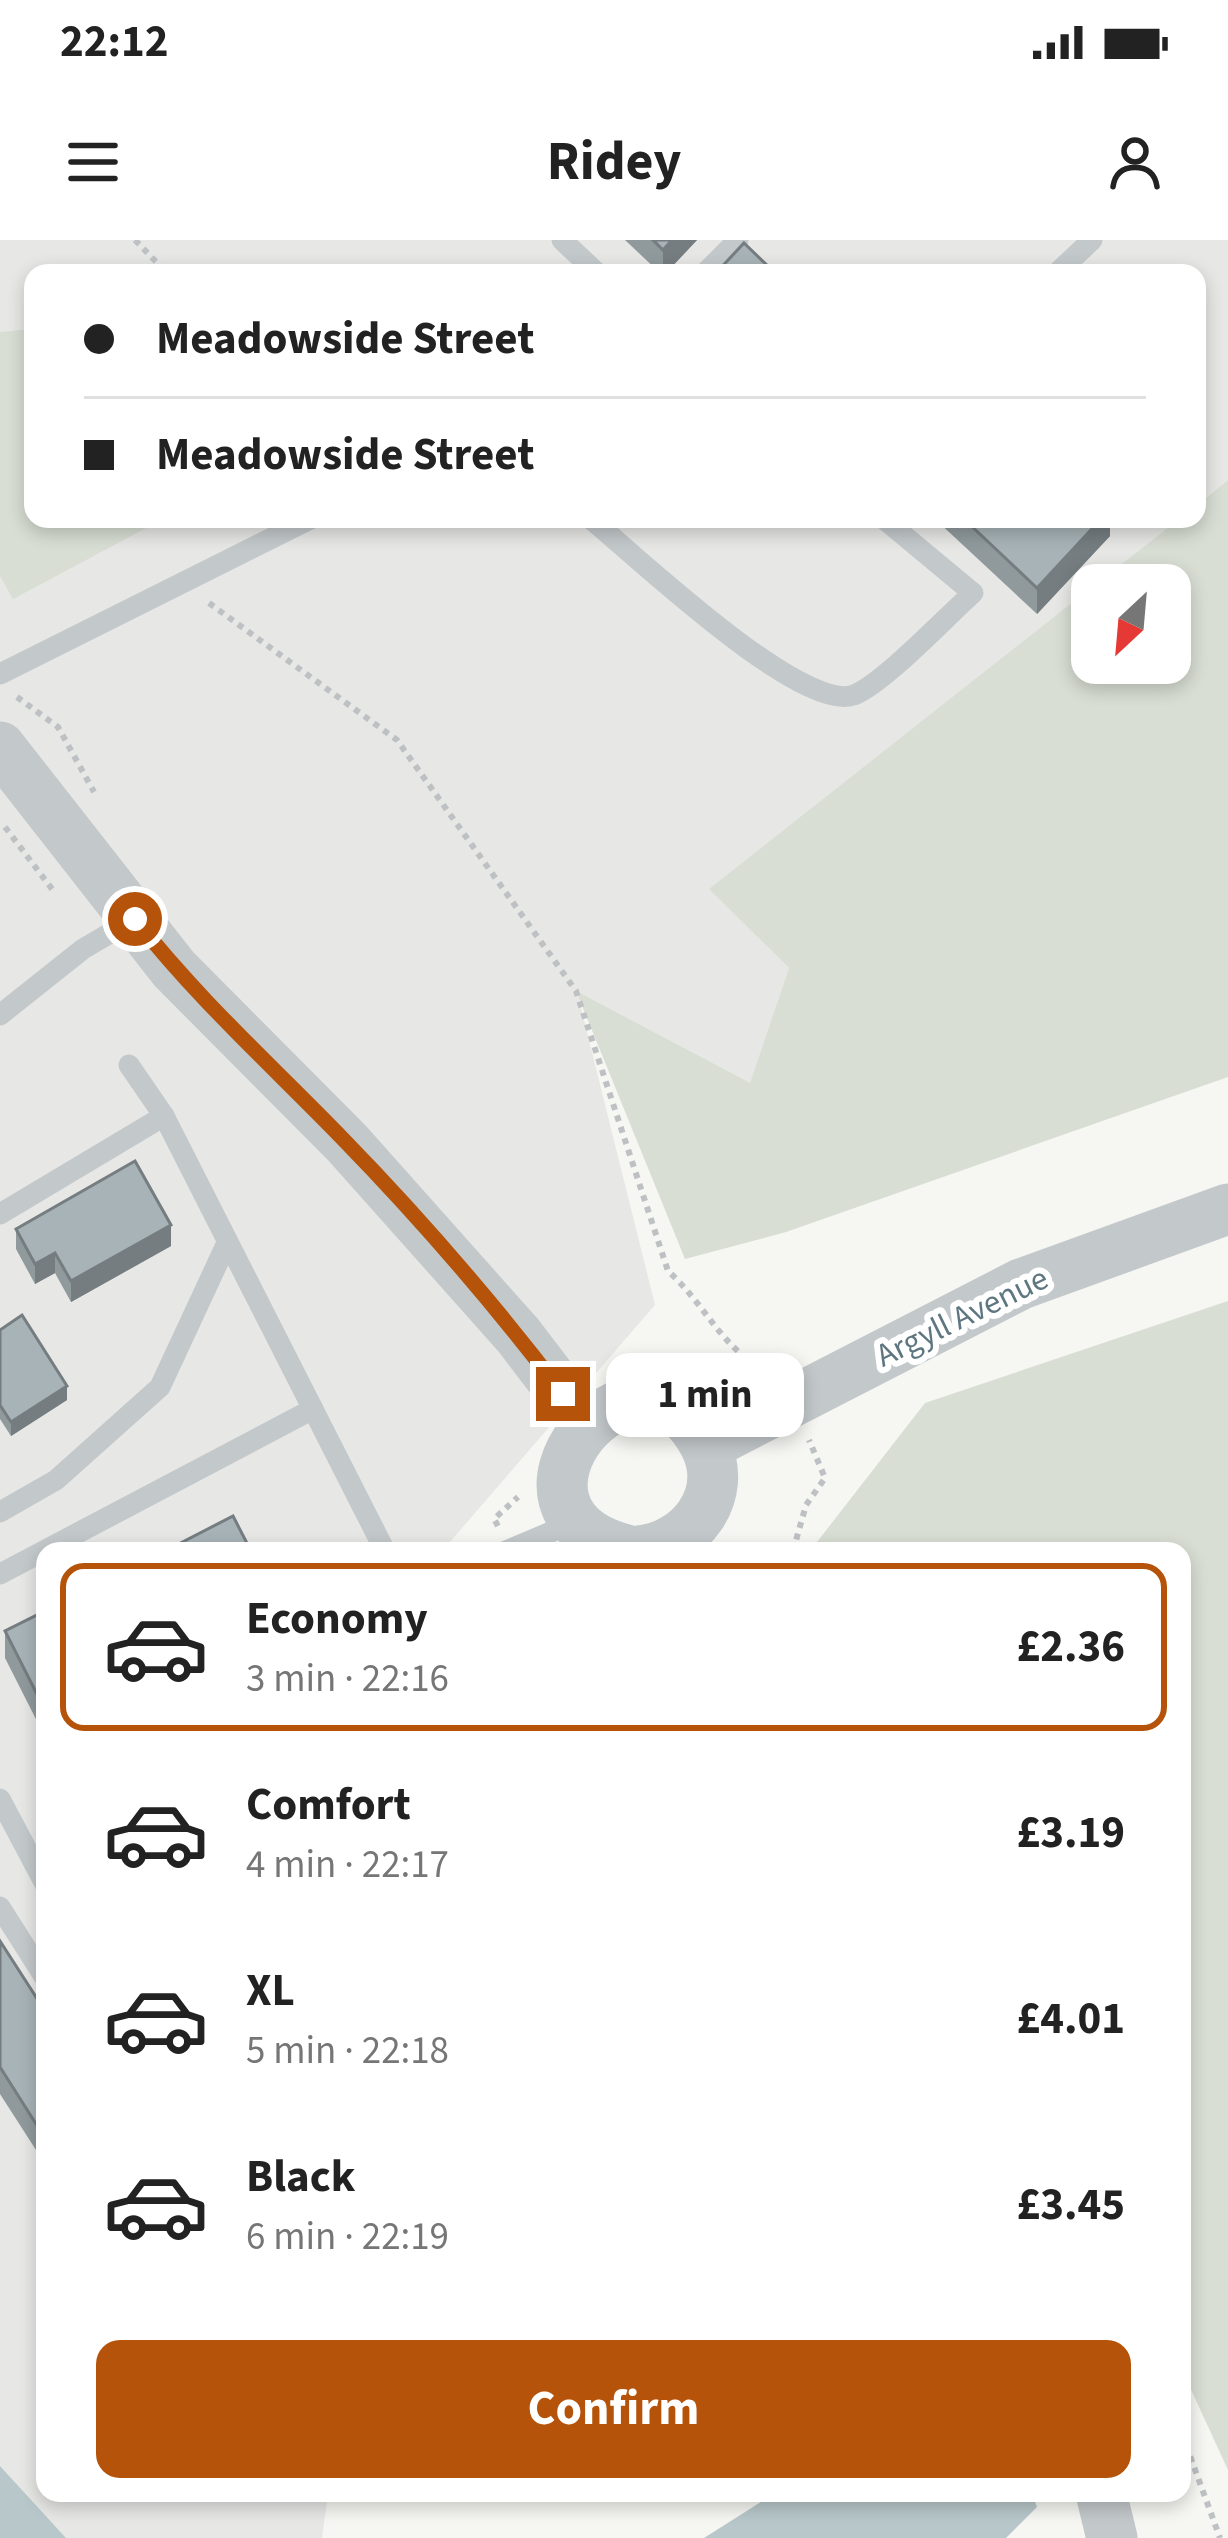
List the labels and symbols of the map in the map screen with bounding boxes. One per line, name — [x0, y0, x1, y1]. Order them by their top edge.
north arrow — [1071, 564, 1191, 684]
route start — [108, 892, 162, 946]
street label: Argyll Avenue — [868, 1255, 1056, 1379]
callout: 1 min — [605, 1352, 803, 1436]
route end — [536, 1367, 590, 1421]

